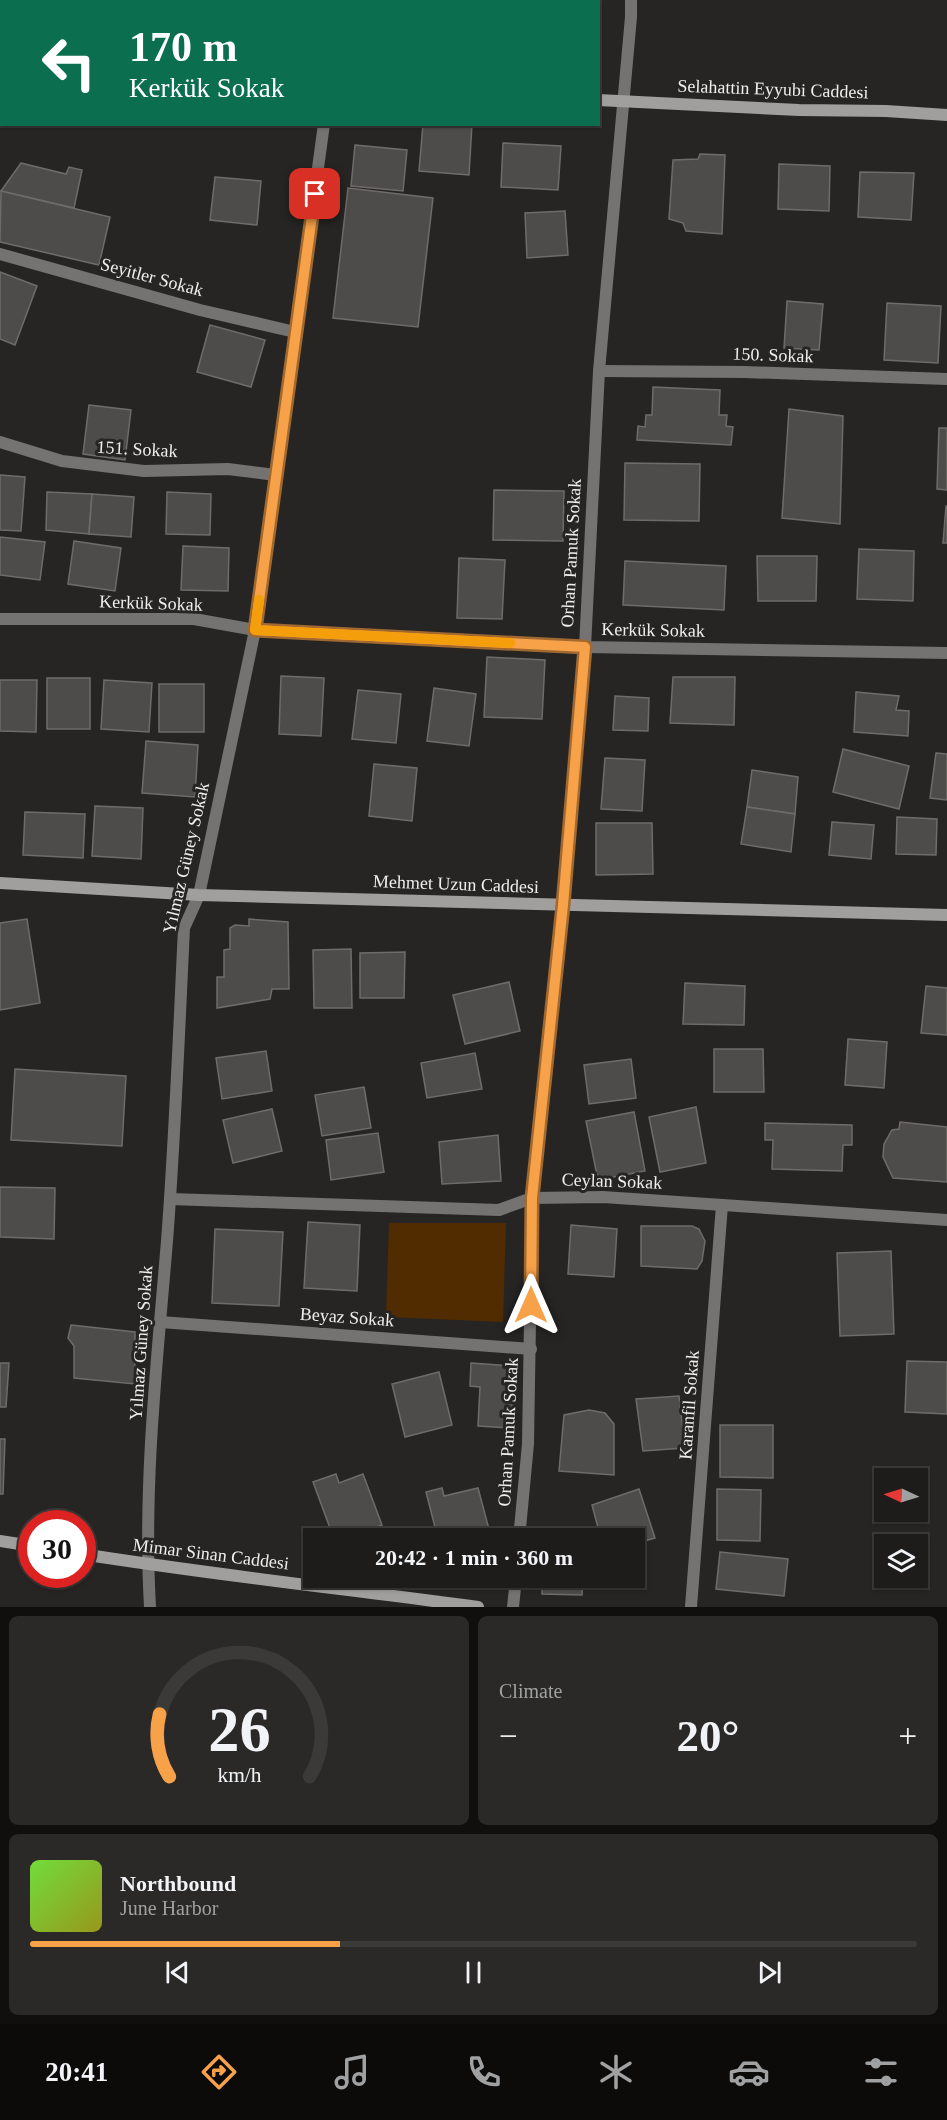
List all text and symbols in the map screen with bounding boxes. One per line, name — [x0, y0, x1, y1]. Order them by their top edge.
icon: left — [30, 24, 108, 102]
text: 170 m — [129, 24, 238, 70]
text: Kerkük Sokak — [129, 73, 284, 103]
street label: Selahattin Eyyubi Caddesi — [677, 76, 869, 102]
pin — [289, 168, 340, 219]
icon: arrive — [298, 177, 331, 210]
street label: Seyitler Sokak — [98, 254, 206, 300]
street label: 150. Sokak — [732, 344, 814, 366]
street label: 151. Sokak — [96, 437, 178, 461]
street label: Orhan Pamuk Sokak — [557, 478, 585, 628]
street label: Kerkük Sokak — [99, 591, 203, 615]
street label: Kerkük Sokak — [601, 619, 705, 641]
street label: Yılmaz Güney Sokak — [159, 780, 213, 936]
street label: Mehmet Uzun Caddesi — [373, 871, 539, 897]
street label: Ceylan Sokak — [561, 1169, 663, 1193]
street label: Yılmaz Güney Sokak — [126, 1265, 156, 1421]
position arrow — [499, 1273, 563, 1337]
street label: Beyaz Sokak — [299, 1304, 395, 1330]
street label: Karanfil Sokak — [675, 1350, 703, 1460]
street label: Orhan Pamuk Sokak — [494, 1357, 522, 1507]
north arrow — [874, 1468, 928, 1522]
map controls — [874, 1468, 928, 1588]
speed limit sign: 30 — [18, 1510, 96, 1588]
button: layers — [874, 1534, 928, 1588]
street label: Mimar Sinan Caddesi — [132, 1535, 290, 1573]
text: 20:42 · 1 min · 360 m — [375, 1545, 573, 1570]
text: Climate — [499, 1680, 562, 1702]
text: 26 — [208, 1695, 270, 1764]
text: 20° — [677, 1711, 740, 1761]
text: − — [499, 1718, 518, 1754]
text: + — [898, 1718, 917, 1754]
text: km/h — [217, 1764, 261, 1788]
text: Northbound — [120, 1871, 236, 1896]
text: June Harbor — [120, 1897, 218, 1919]
icon: previous — [161, 1956, 194, 1989]
icon: pause — [457, 1956, 490, 1989]
icon: next — [753, 1956, 786, 1989]
icon: directions — [198, 2051, 240, 2093]
icon: music — [331, 2051, 373, 2093]
icon: phone — [463, 2051, 505, 2093]
icon: climate — [595, 2051, 637, 2093]
icon: car — [728, 2051, 770, 2093]
icon: filters — [860, 2051, 902, 2093]
text: 20:41 — [45, 2057, 108, 2087]

